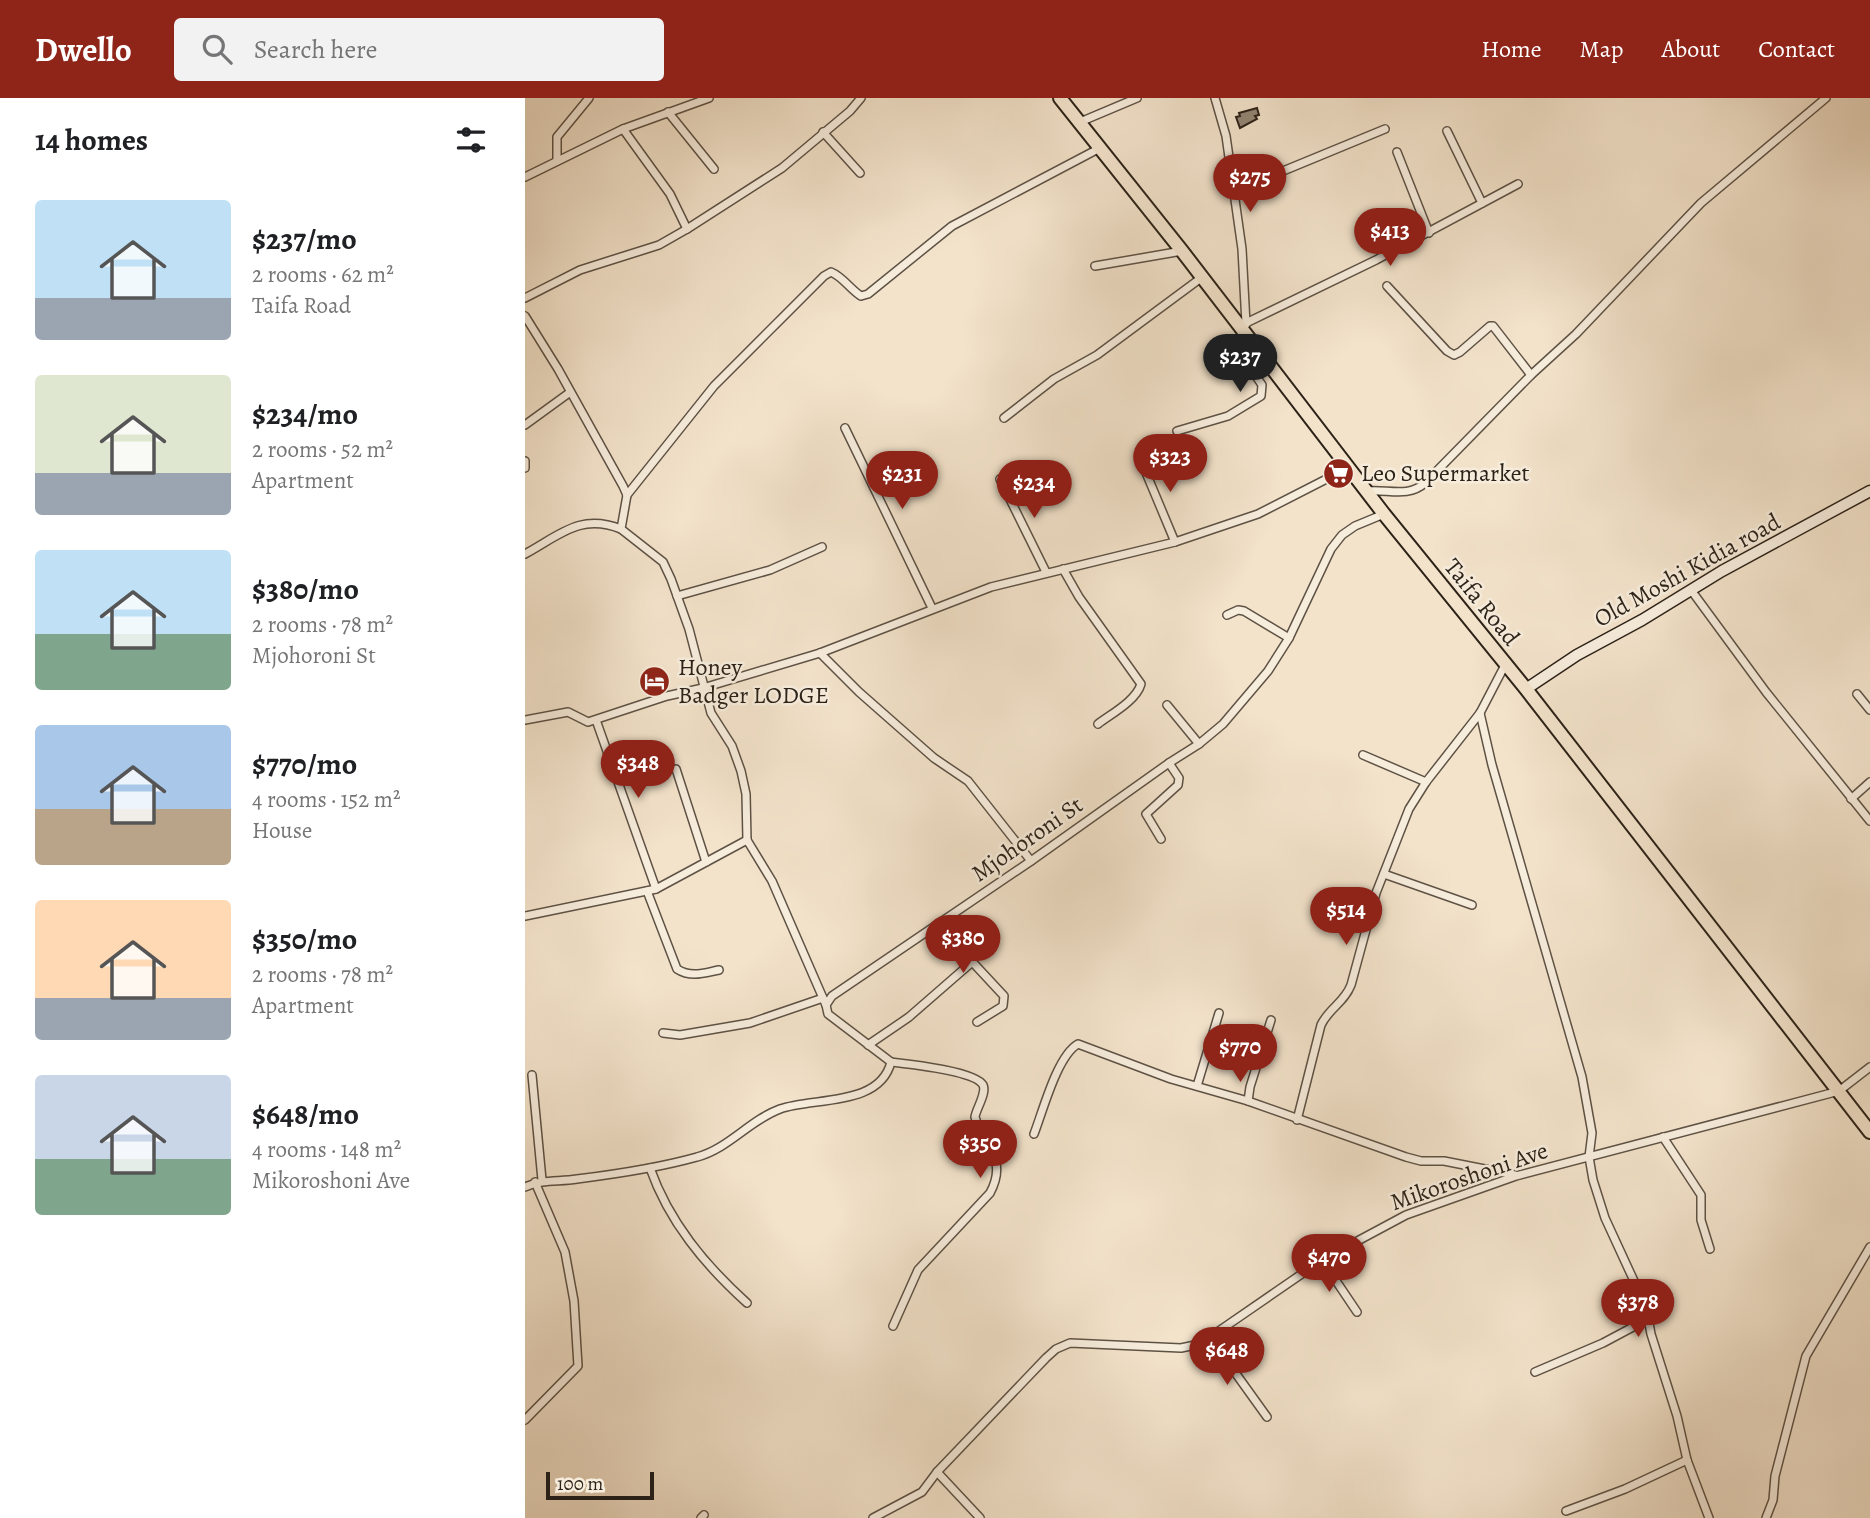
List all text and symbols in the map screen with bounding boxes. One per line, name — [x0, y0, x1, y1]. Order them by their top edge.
search box — [174, 18, 664, 81]
text: Dwello — [35, 27, 132, 72]
icon: search — [198, 30, 236, 68]
text: Search here — [254, 32, 377, 67]
text: Home — [1481, 33, 1542, 65]
text: Map — [1580, 33, 1624, 65]
text: About — [1662, 33, 1720, 65]
text: Contact — [1758, 33, 1835, 65]
text: 14 homes — [35, 120, 148, 160]
icon: filters — [452, 121, 490, 159]
pin: $275 — [1209, 155, 1291, 214]
text: $275 — [1229, 161, 1271, 192]
pin: $413 — [1349, 208, 1431, 268]
text: $413 — [1370, 215, 1410, 246]
text: $237/mo — [252, 219, 357, 259]
icon: home — [91, 228, 175, 312]
text: 2 rooms · 62 m² — [252, 259, 394, 290]
text: Taifa Road — [252, 290, 351, 321]
pin: $237 — [1199, 334, 1281, 394]
text: $237 — [1219, 341, 1261, 372]
text: $234/mo — [252, 394, 358, 434]
icon: home — [91, 403, 175, 487]
text: 2 rooms · 52 m² — [252, 434, 393, 465]
pin: $323 — [1129, 434, 1211, 494]
text: $323 — [1149, 441, 1191, 472]
pin: $231 — [861, 452, 943, 511]
supermarket icon: Leo Supermarket — [1321, 456, 1355, 490]
place label: Leo Supermarket — [1361, 457, 1529, 489]
text: $231 — [882, 458, 922, 489]
pin: $234 — [993, 460, 1075, 520]
text: Apartment — [252, 465, 354, 496]
text: $234 — [1013, 467, 1055, 498]
street label: Old Moshi Kidia road — [1588, 505, 1786, 634]
street label: Taifa Road — [1437, 552, 1527, 652]
text: $380/mo — [252, 569, 359, 609]
icon: home — [91, 578, 175, 662]
text: 2 rooms · 78 m² — [252, 609, 393, 640]
text: Mjohoroni St — [252, 640, 376, 671]
place label: Honey Badger LODGE — [678, 651, 829, 711]
hotel icon: Honey Badger LODGE — [638, 664, 672, 698]
pin: $348 — [597, 740, 679, 800]
text: $770/mo — [252, 744, 357, 784]
text: $348 — [617, 747, 659, 778]
icon: home — [91, 753, 175, 837]
text: 4 rooms · 152 m² — [252, 784, 400, 815]
street label: Mjohoroni St — [965, 789, 1089, 889]
text: House — [252, 815, 312, 846]
pin: $514 — [1305, 888, 1387, 947]
text: $514 — [1326, 894, 1366, 925]
pin: $380 — [922, 916, 1004, 975]
text: $350/mo — [252, 919, 357, 959]
text: $380 — [941, 922, 985, 953]
icon: home — [91, 928, 175, 1012]
text: 2 rooms · 78 m² — [252, 959, 393, 990]
text: Apartment — [252, 990, 354, 1021]
pin: $770 — [1199, 1024, 1281, 1084]
text: $770 — [1219, 1031, 1261, 1062]
text: $648/mo — [252, 1094, 359, 1134]
icon: home — [91, 1103, 175, 1187]
pin: $350 — [939, 1121, 1021, 1180]
text: $350 — [959, 1127, 1001, 1158]
text: 4 rooms · 148 m² — [252, 1134, 401, 1165]
street label: Mikoroshoni Ave — [1386, 1134, 1552, 1218]
text: Mikoroshoni Ave — [252, 1165, 410, 1196]
pin: $470 — [1288, 1234, 1370, 1294]
text: $470 — [1308, 1241, 1350, 1272]
pin: $378 — [1597, 1280, 1679, 1339]
text: $378 — [1617, 1286, 1659, 1317]
pin: $648 — [1186, 1328, 1268, 1387]
text: $648 — [1205, 1334, 1249, 1365]
scale bar — [546, 1469, 655, 1501]
text: 100 m — [557, 1471, 603, 1497]

